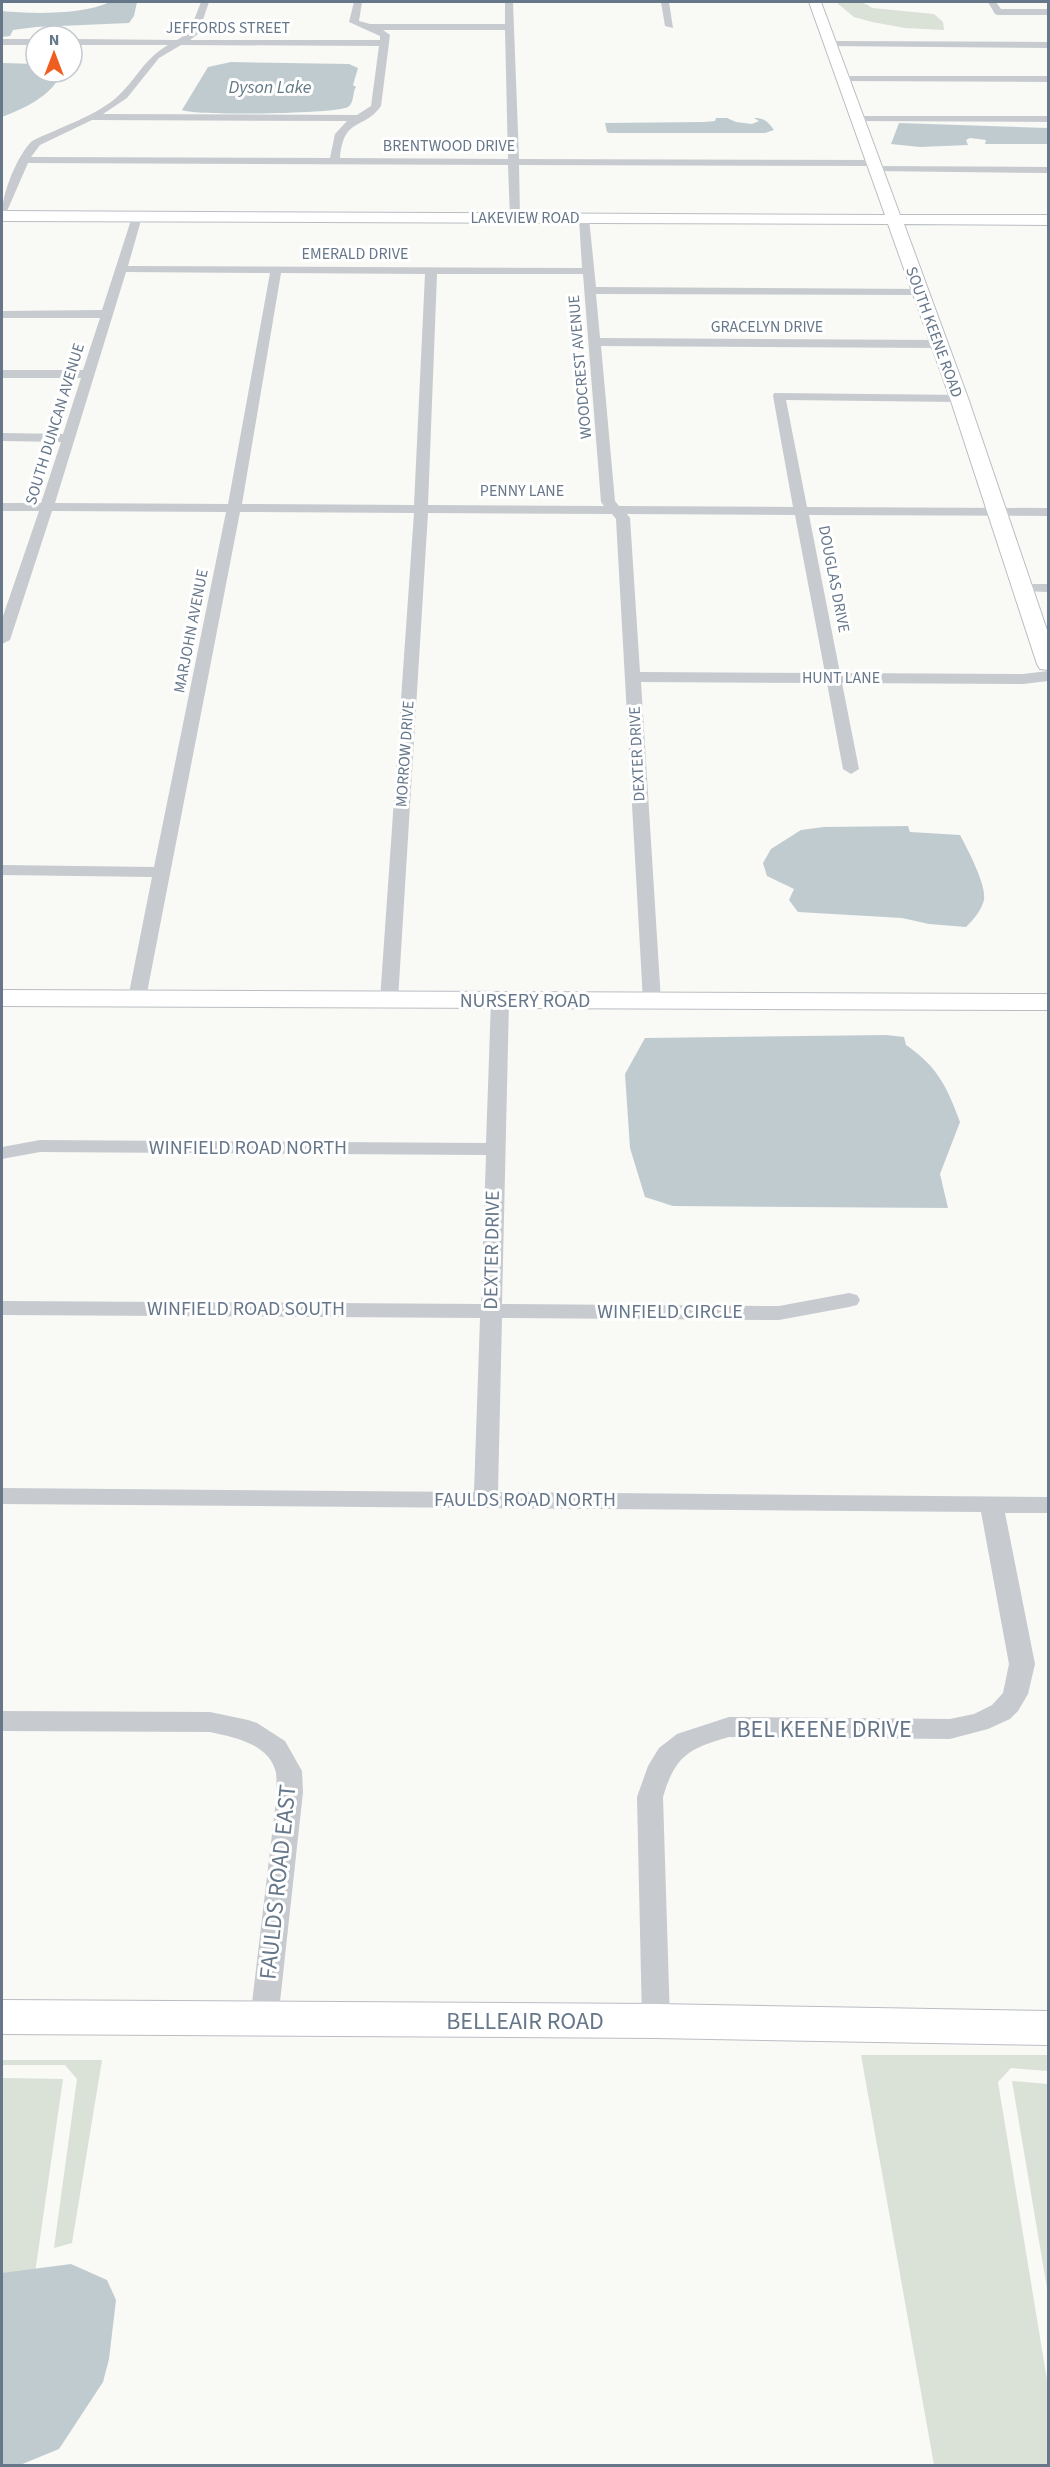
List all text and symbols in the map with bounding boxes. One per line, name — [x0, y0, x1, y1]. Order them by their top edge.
street label: JEFFORDS STREET — [166, 17, 291, 39]
north arrow — [24, 24, 84, 84]
text: N — [49, 29, 59, 51]
water label: Dyson Lake — [229, 75, 312, 100]
street label: BRENTWOOD DRIVE — [383, 135, 515, 157]
street label: LAKEVIEW ROAD — [471, 207, 580, 229]
street label: EMERALD DRIVE — [302, 243, 408, 265]
street label: SOUTH KEENE ROAD — [900, 263, 968, 401]
street label: WOODCREST AVENUE — [563, 294, 597, 440]
street label: GRACELYN DRIVE — [711, 316, 823, 338]
street label: SOUTH DUNCAN AVENUE — [20, 341, 90, 507]
street label: PENNY LANE — [480, 480, 564, 502]
street label: DOUGLAS DRIVE — [813, 524, 855, 634]
street label: MARJOHN AVENUE — [168, 567, 214, 695]
street label: HUNT LANE — [802, 667, 880, 689]
street label: MORROW DRIVE — [390, 700, 420, 808]
street label: DEXTER DRIVE — [624, 706, 650, 802]
street label: NURSERY ROAD — [460, 987, 590, 1015]
street label: WINFIELD ROAD NORTH — [149, 1134, 347, 1162]
street label: DEXTER DRIVE — [477, 1190, 507, 1310]
street label: WINFIELD ROAD SOUTH — [147, 1295, 345, 1323]
street label: WINFIELD CIRCLE — [597, 1298, 743, 1326]
street label: FAULDS ROAD NORTH — [434, 1486, 616, 1514]
street label: BEL KEENE DRIVE — [736, 1712, 912, 1747]
street label: FAULDS ROAD EAST — [250, 1783, 306, 1981]
street label: BELLEAIR ROAD — [446, 2004, 604, 2039]

